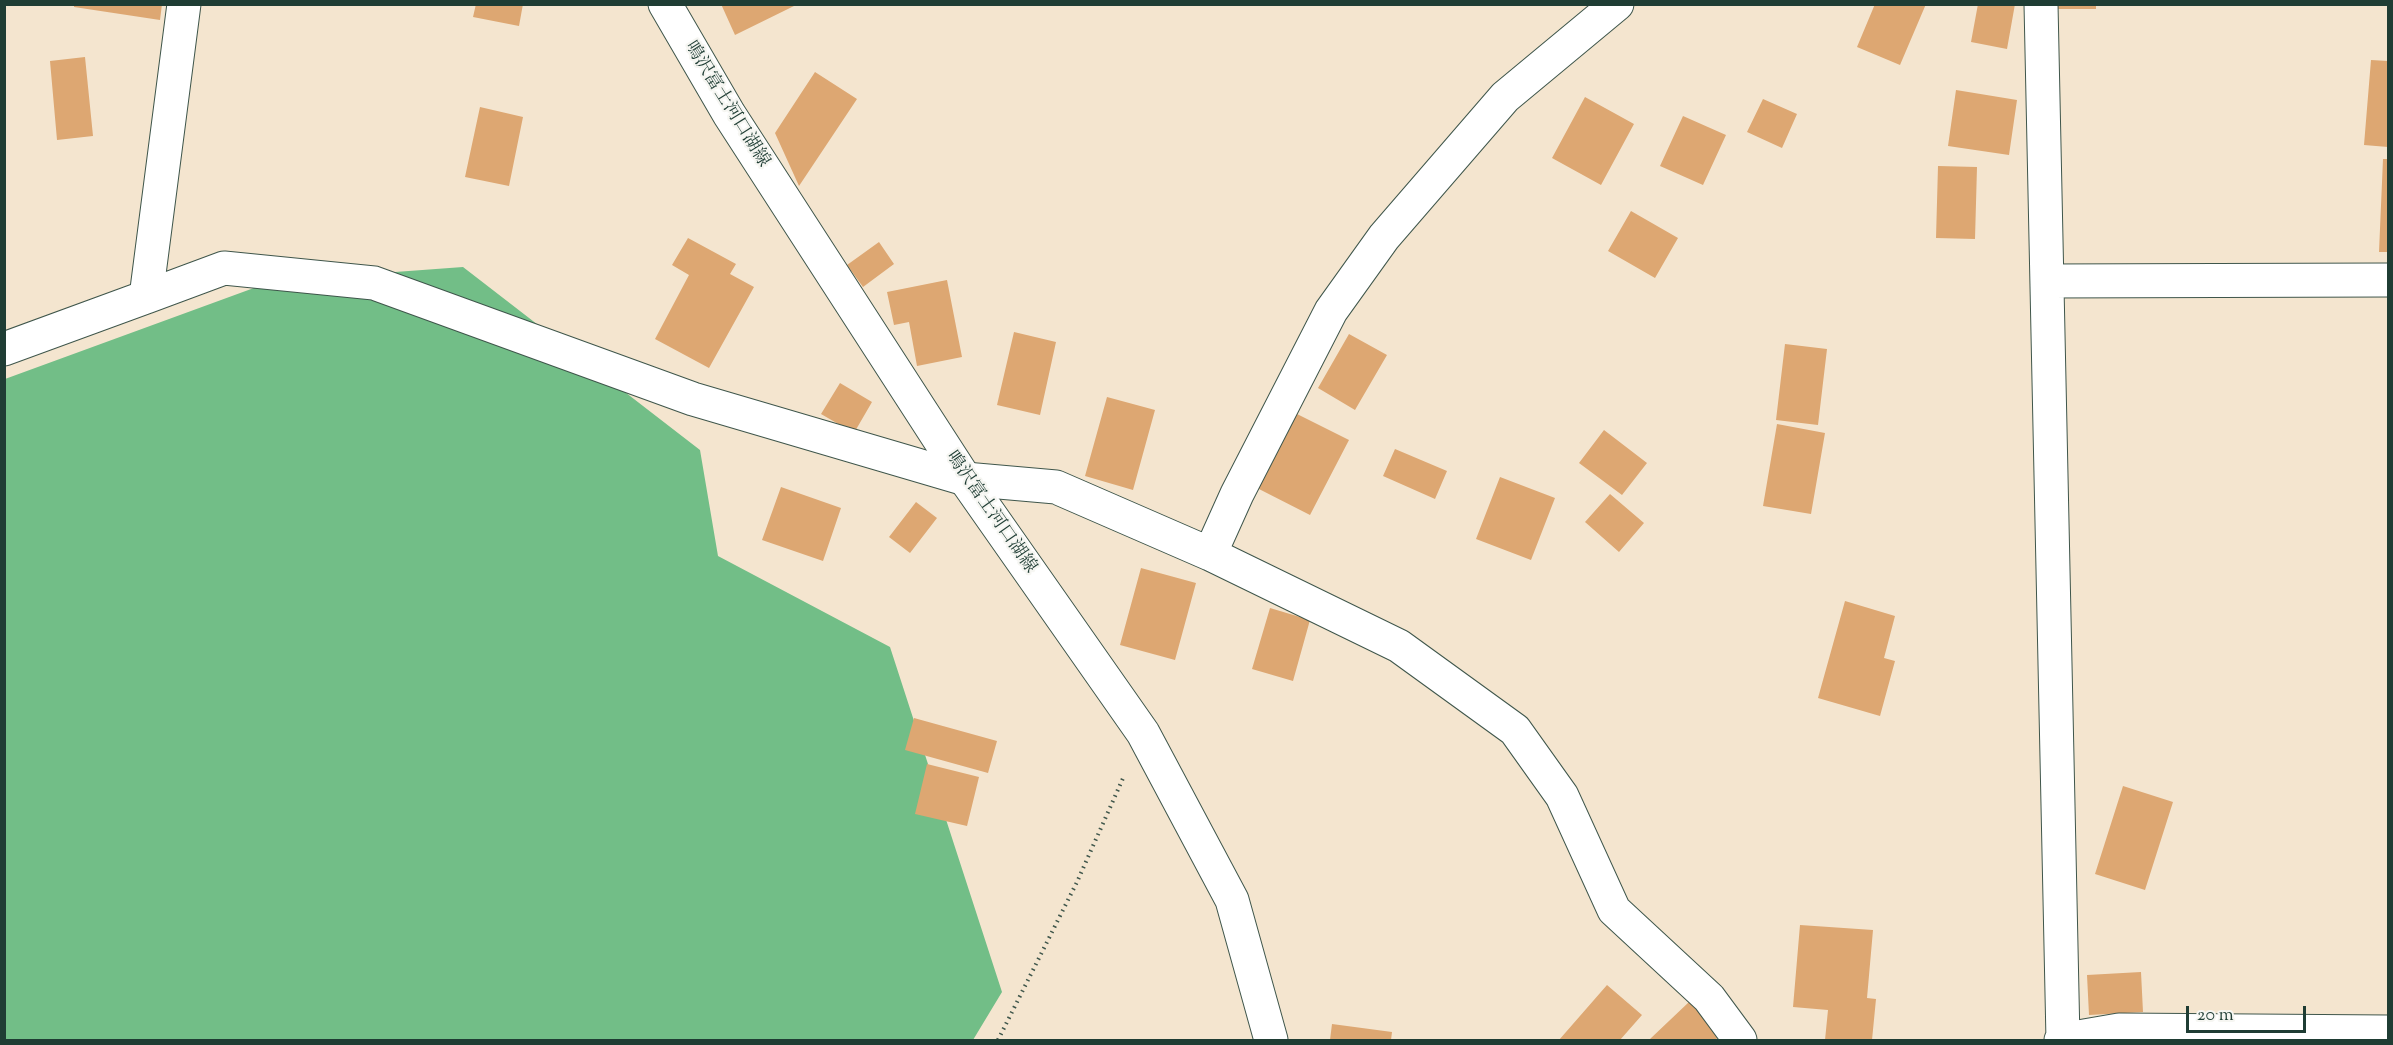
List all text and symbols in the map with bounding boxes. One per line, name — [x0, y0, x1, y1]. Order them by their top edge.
street label: 鳴沢富士河口湖線 — [679, 38, 773, 172]
street label: 鳴沢富士河口湖線 — [940, 448, 1040, 578]
scale bar — [2189, 994, 2309, 1032]
text: 20 m — [2197, 1003, 2234, 1029]

